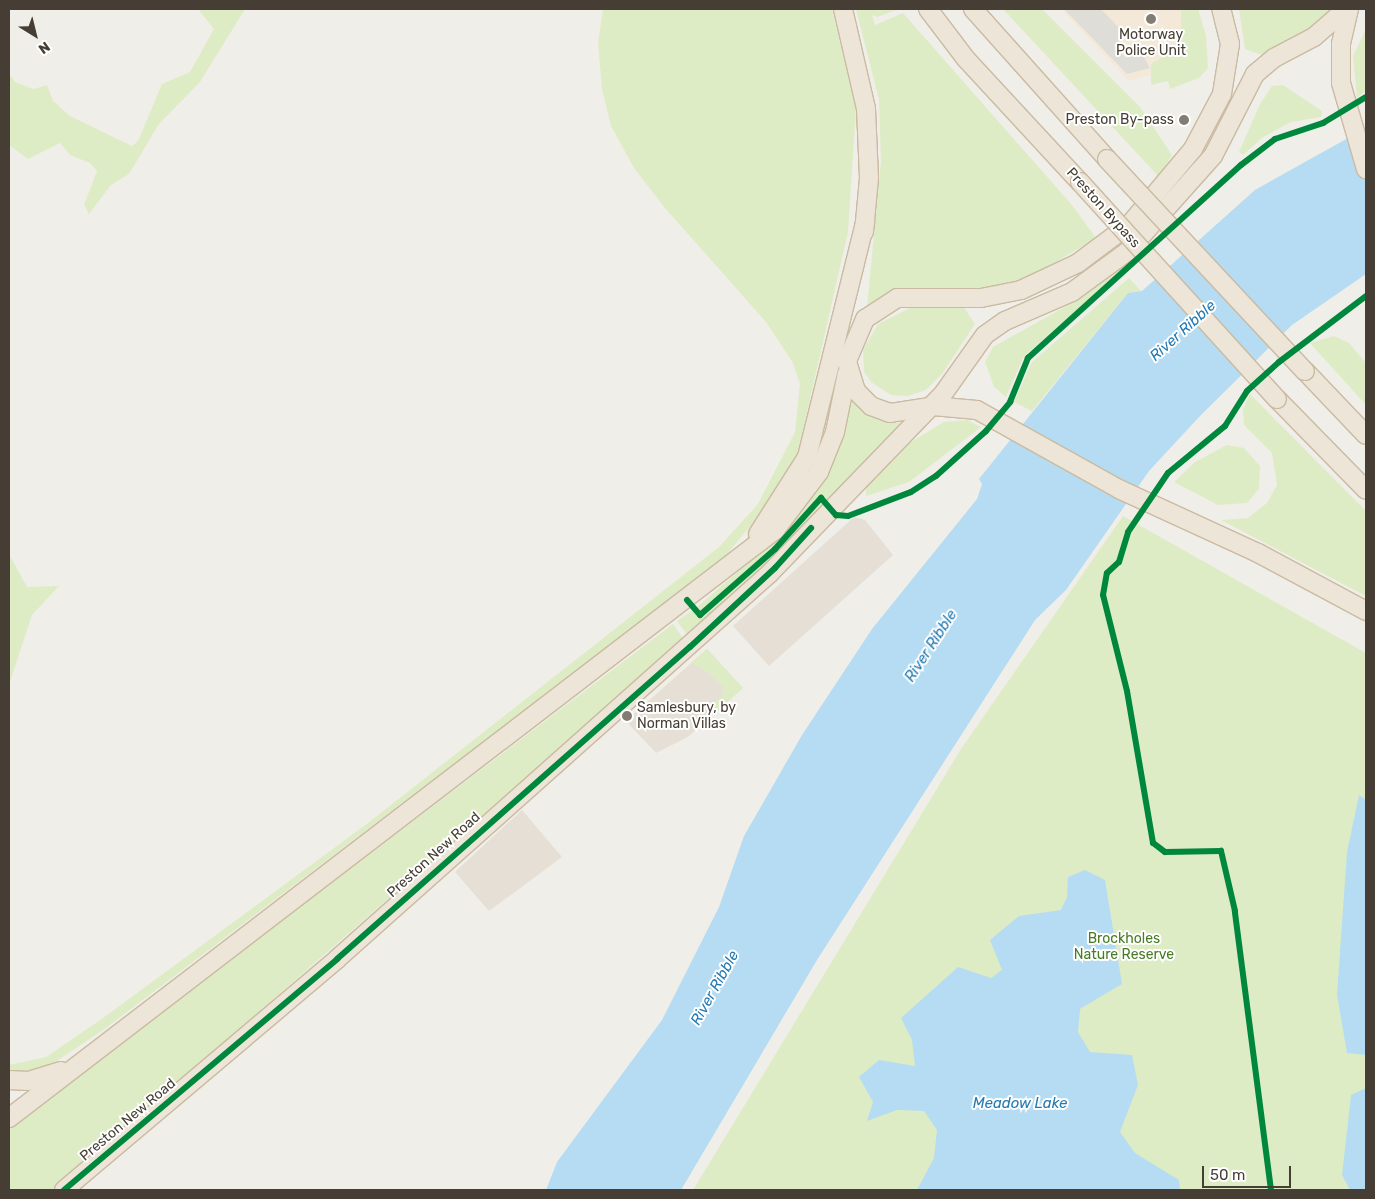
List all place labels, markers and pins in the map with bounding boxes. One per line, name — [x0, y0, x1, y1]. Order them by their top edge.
marker: Motorway Police Unit — [1145, 13, 1157, 25]
place label: Motorway Police Unit — [1116, 27, 1186, 59]
place label: Preston By-pass — [1066, 112, 1174, 128]
marker: Preston By-pass — [1178, 114, 1190, 126]
place label: Samlesbury, by Norman Villas — [637, 700, 736, 732]
marker: Samlesbury, by Norman Villas — [621, 710, 633, 722]

